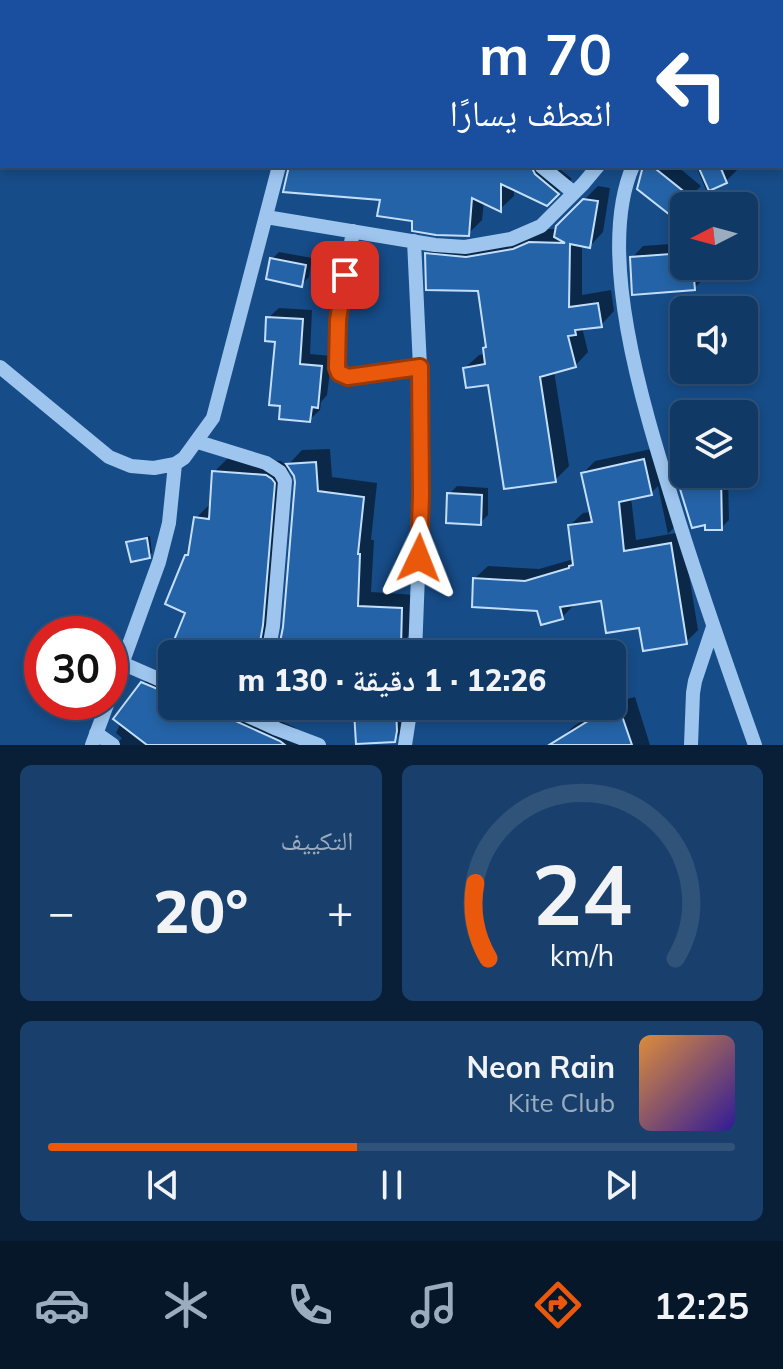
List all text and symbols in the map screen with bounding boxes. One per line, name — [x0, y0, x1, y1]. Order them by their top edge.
text: 70 m — [479, 19, 612, 89]
icon: left — [640, 32, 744, 136]
text: انعطف يسارًا — [449, 90, 612, 135]
north arrow — [670, 192, 758, 280]
map controls — [670, 192, 758, 488]
pin — [311, 241, 379, 309]
icon: arrive — [323, 253, 367, 297]
button: sound — [670, 296, 758, 384]
button: layers — [670, 400, 758, 488]
position arrow — [377, 516, 461, 600]
speed limit sign: 30 — [24, 616, 128, 720]
text: 12:26 · 1 دقيقة · 130 m — [238, 661, 546, 699]
text: التكييف — [281, 824, 354, 857]
text: 24 — [532, 841, 632, 946]
text: 20° — [153, 873, 248, 948]
text: − — [48, 884, 74, 939]
text: + — [327, 884, 353, 939]
text: km/h — [550, 937, 615, 973]
text: Neon Rain — [466, 1048, 615, 1086]
text: Kite Club — [508, 1086, 615, 1119]
icon: previous — [141, 1163, 185, 1207]
icon: pause — [370, 1163, 414, 1207]
icon: next — [599, 1163, 643, 1207]
icon: car — [34, 1277, 90, 1333]
icon: climate — [158, 1277, 214, 1333]
icon: phone — [282, 1277, 338, 1333]
icon: music — [406, 1277, 462, 1333]
icon: directions — [530, 1277, 586, 1333]
text: 12:25 — [654, 1283, 749, 1328]

